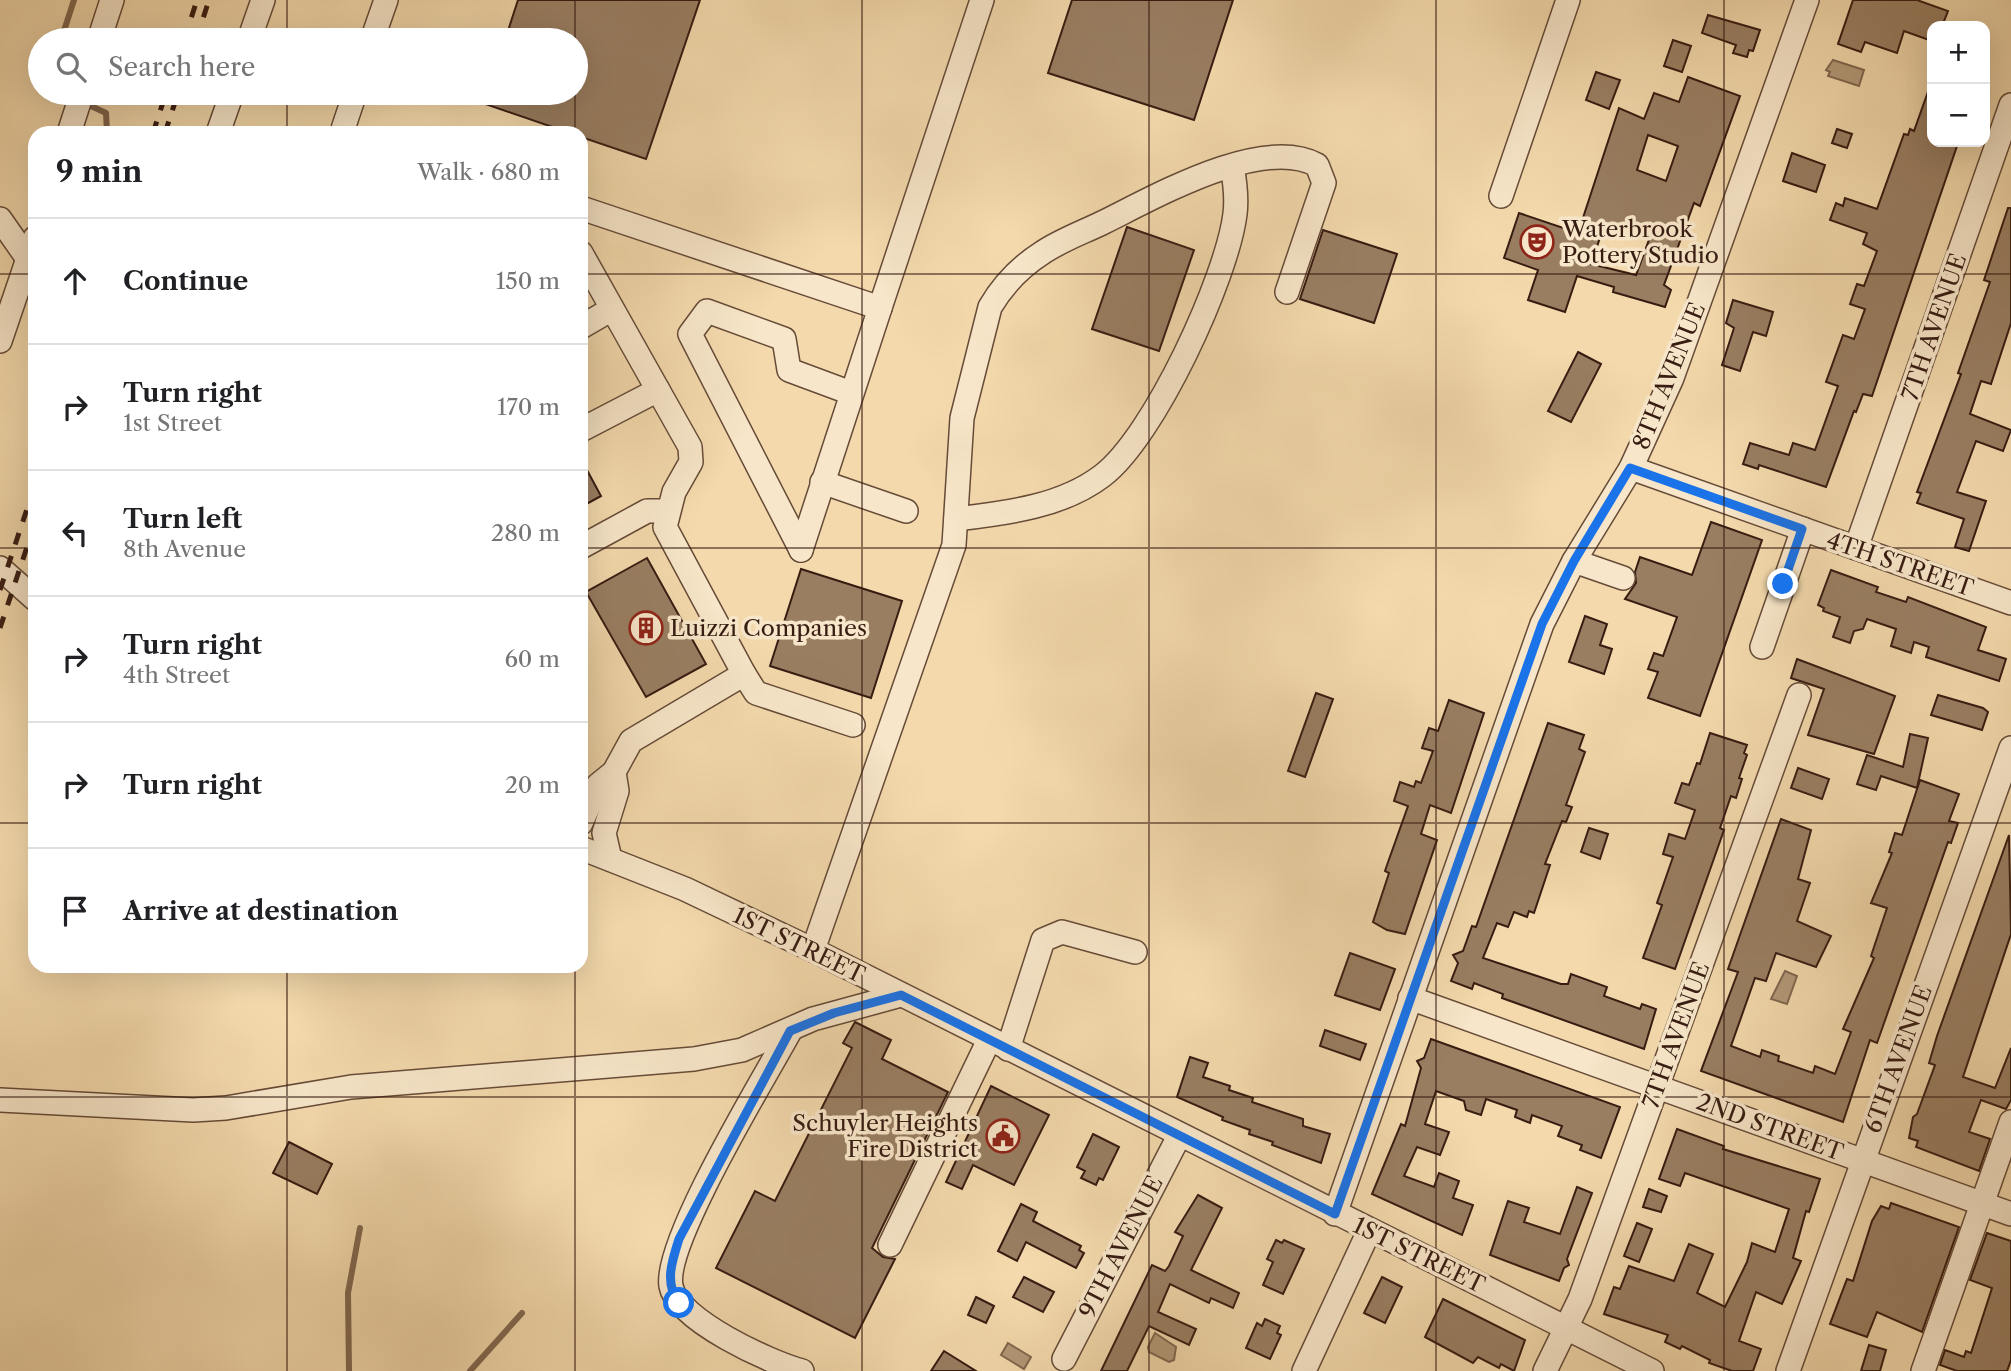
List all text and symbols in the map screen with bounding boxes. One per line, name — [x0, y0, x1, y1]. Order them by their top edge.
map controls — [1927, 21, 1990, 147]
button: + — [1927, 21, 1990, 84]
search box — [28, 28, 588, 105]
icon: search — [52, 48, 90, 86]
text: Search here — [108, 51, 255, 83]
button: − — [1927, 84, 1990, 147]
text: 9 min — [56, 153, 143, 190]
text: Walk · 680 m — [417, 158, 560, 186]
place label: Waterbrook Pottery Studio — [1561, 215, 1719, 269]
theatre icon: Waterbrook Pottery Studio — [1518, 223, 1556, 261]
street label: 7TH AVENUE — [1896, 250, 1972, 404]
icon: ahead — [56, 262, 94, 300]
text: Continue — [123, 265, 248, 297]
text: 150 m — [496, 267, 560, 295]
street label: 8TH AVENUE — [1627, 298, 1711, 454]
text: Turn right — [123, 377, 262, 409]
icon: right — [56, 388, 94, 426]
text: 170 m — [497, 393, 560, 421]
text: 1st Street — [123, 409, 222, 437]
text: Turn left — [123, 503, 242, 535]
icon: left — [56, 514, 94, 552]
text: 280 m — [491, 519, 560, 547]
street label: 4TH STREET — [1823, 526, 1978, 602]
text: 8th Avenue — [123, 535, 246, 563]
route end — [1767, 568, 1798, 599]
building icon: Luizzi Companies — [627, 609, 665, 647]
place label: Luizzi Companies — [670, 614, 867, 642]
text: Turn right — [123, 629, 262, 661]
icon: right — [56, 640, 94, 678]
text: 60 m — [504, 645, 560, 673]
text: 4th Street — [123, 661, 230, 689]
icon: right — [56, 766, 94, 804]
text: Turn right — [123, 769, 262, 801]
text: 20 m — [505, 771, 560, 799]
icon: arrive — [56, 892, 94, 930]
text: Arrive at destination — [123, 895, 398, 927]
street label: 1ST STREET — [729, 901, 870, 989]
street label: 7TH AVENUE — [1637, 958, 1715, 1112]
street label: 6TH AVENUE — [1858, 981, 1938, 1137]
street label: 2ND STREET — [1693, 1088, 1848, 1167]
place label: Schuyler Heights Fire District — [792, 1109, 978, 1163]
public building icon: Schuyler Heights Fire District — [984, 1117, 1022, 1155]
street label: 9TH AVENUE — [1073, 1171, 1169, 1323]
street label: 1ST STREET — [1349, 1211, 1490, 1299]
route start — [663, 1287, 694, 1318]

